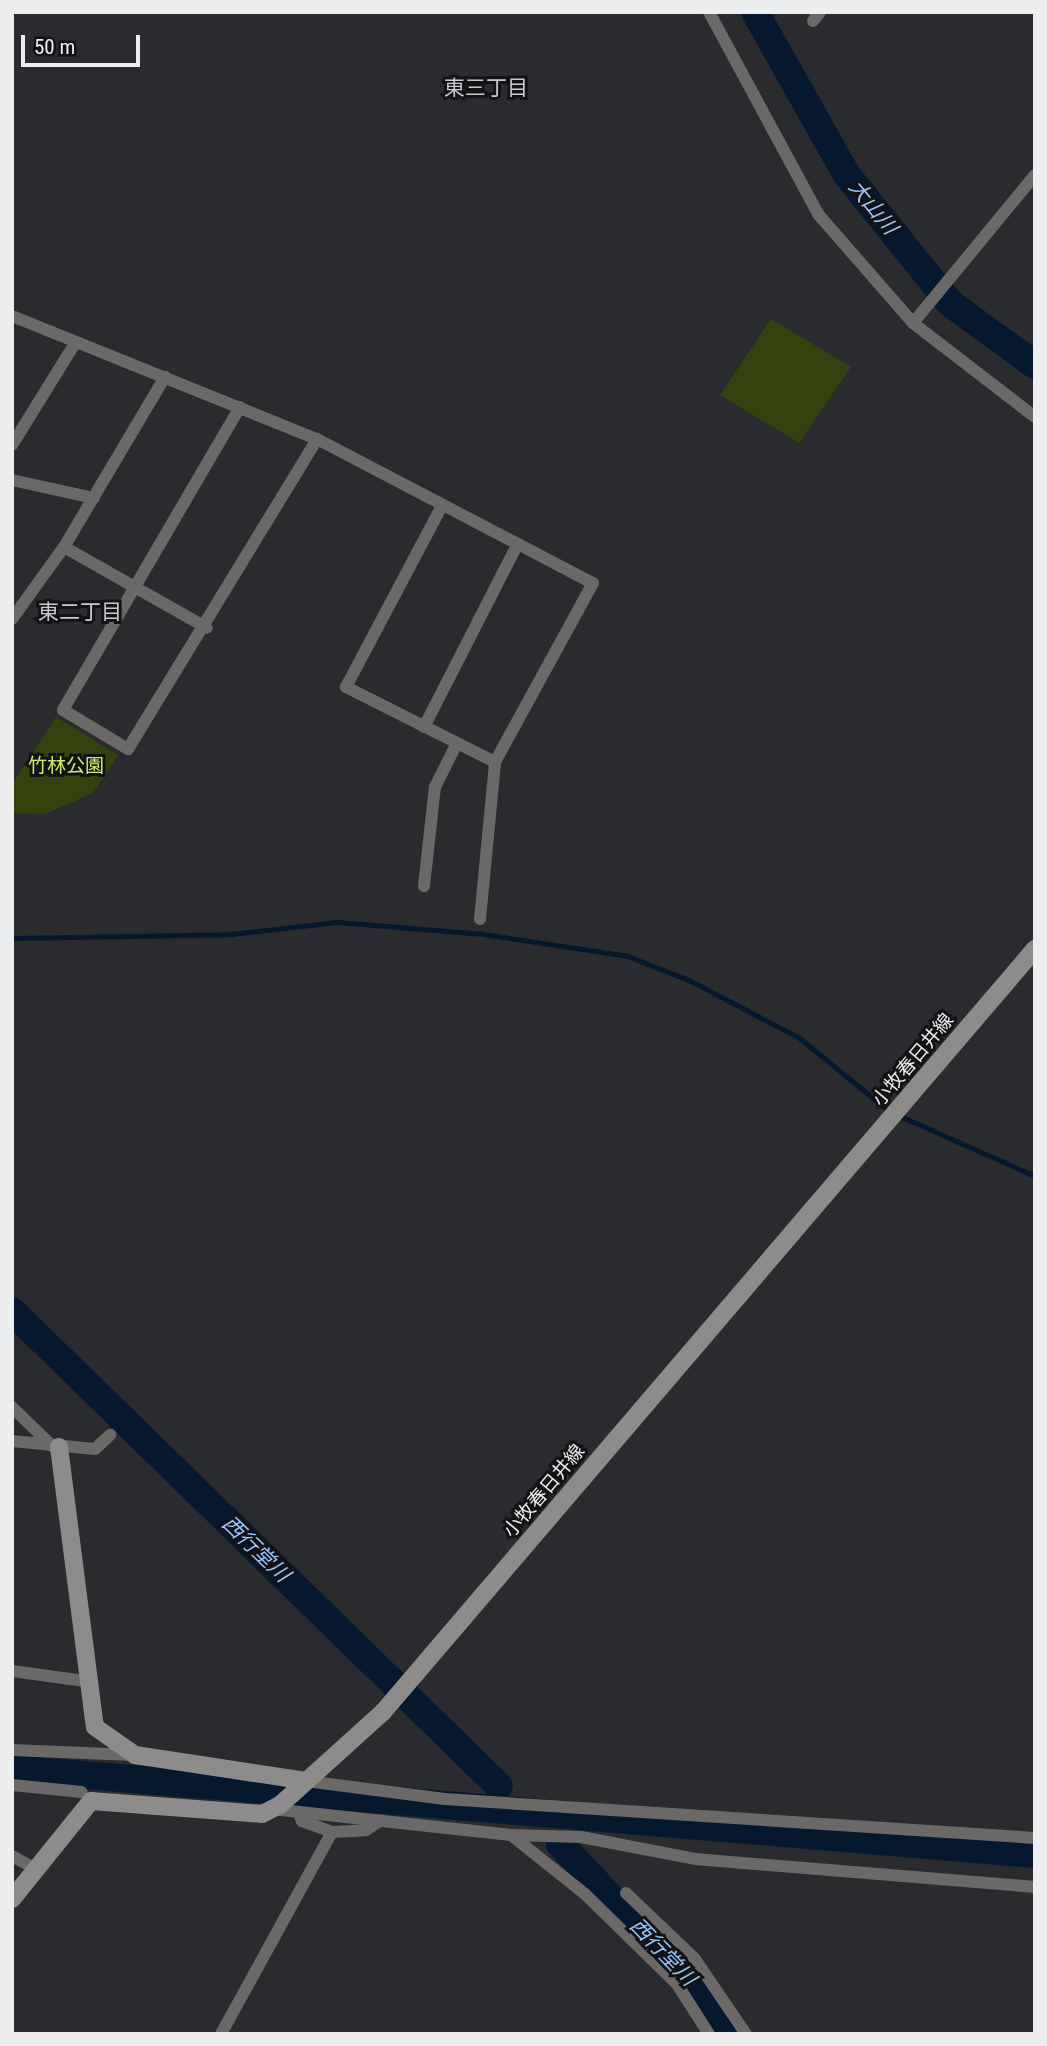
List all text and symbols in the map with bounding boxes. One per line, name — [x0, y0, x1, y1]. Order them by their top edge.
scale bar — [24, 21, 144, 65]
text: 50 m — [34, 35, 75, 59]
district label: 東三丁目 — [444, 75, 528, 101]
water label: 大山川 — [843, 175, 903, 239]
district label: 東二丁目 — [38, 599, 122, 625]
park label: 竹林公園 — [28, 755, 104, 777]
street label: 小牧春日井線 — [868, 1009, 958, 1111]
street label: 小牧春日井線 — [499, 1440, 589, 1542]
water label: 西行堂川 — [217, 1511, 295, 1587]
water label: 西行堂川 — [625, 1913, 701, 1991]

